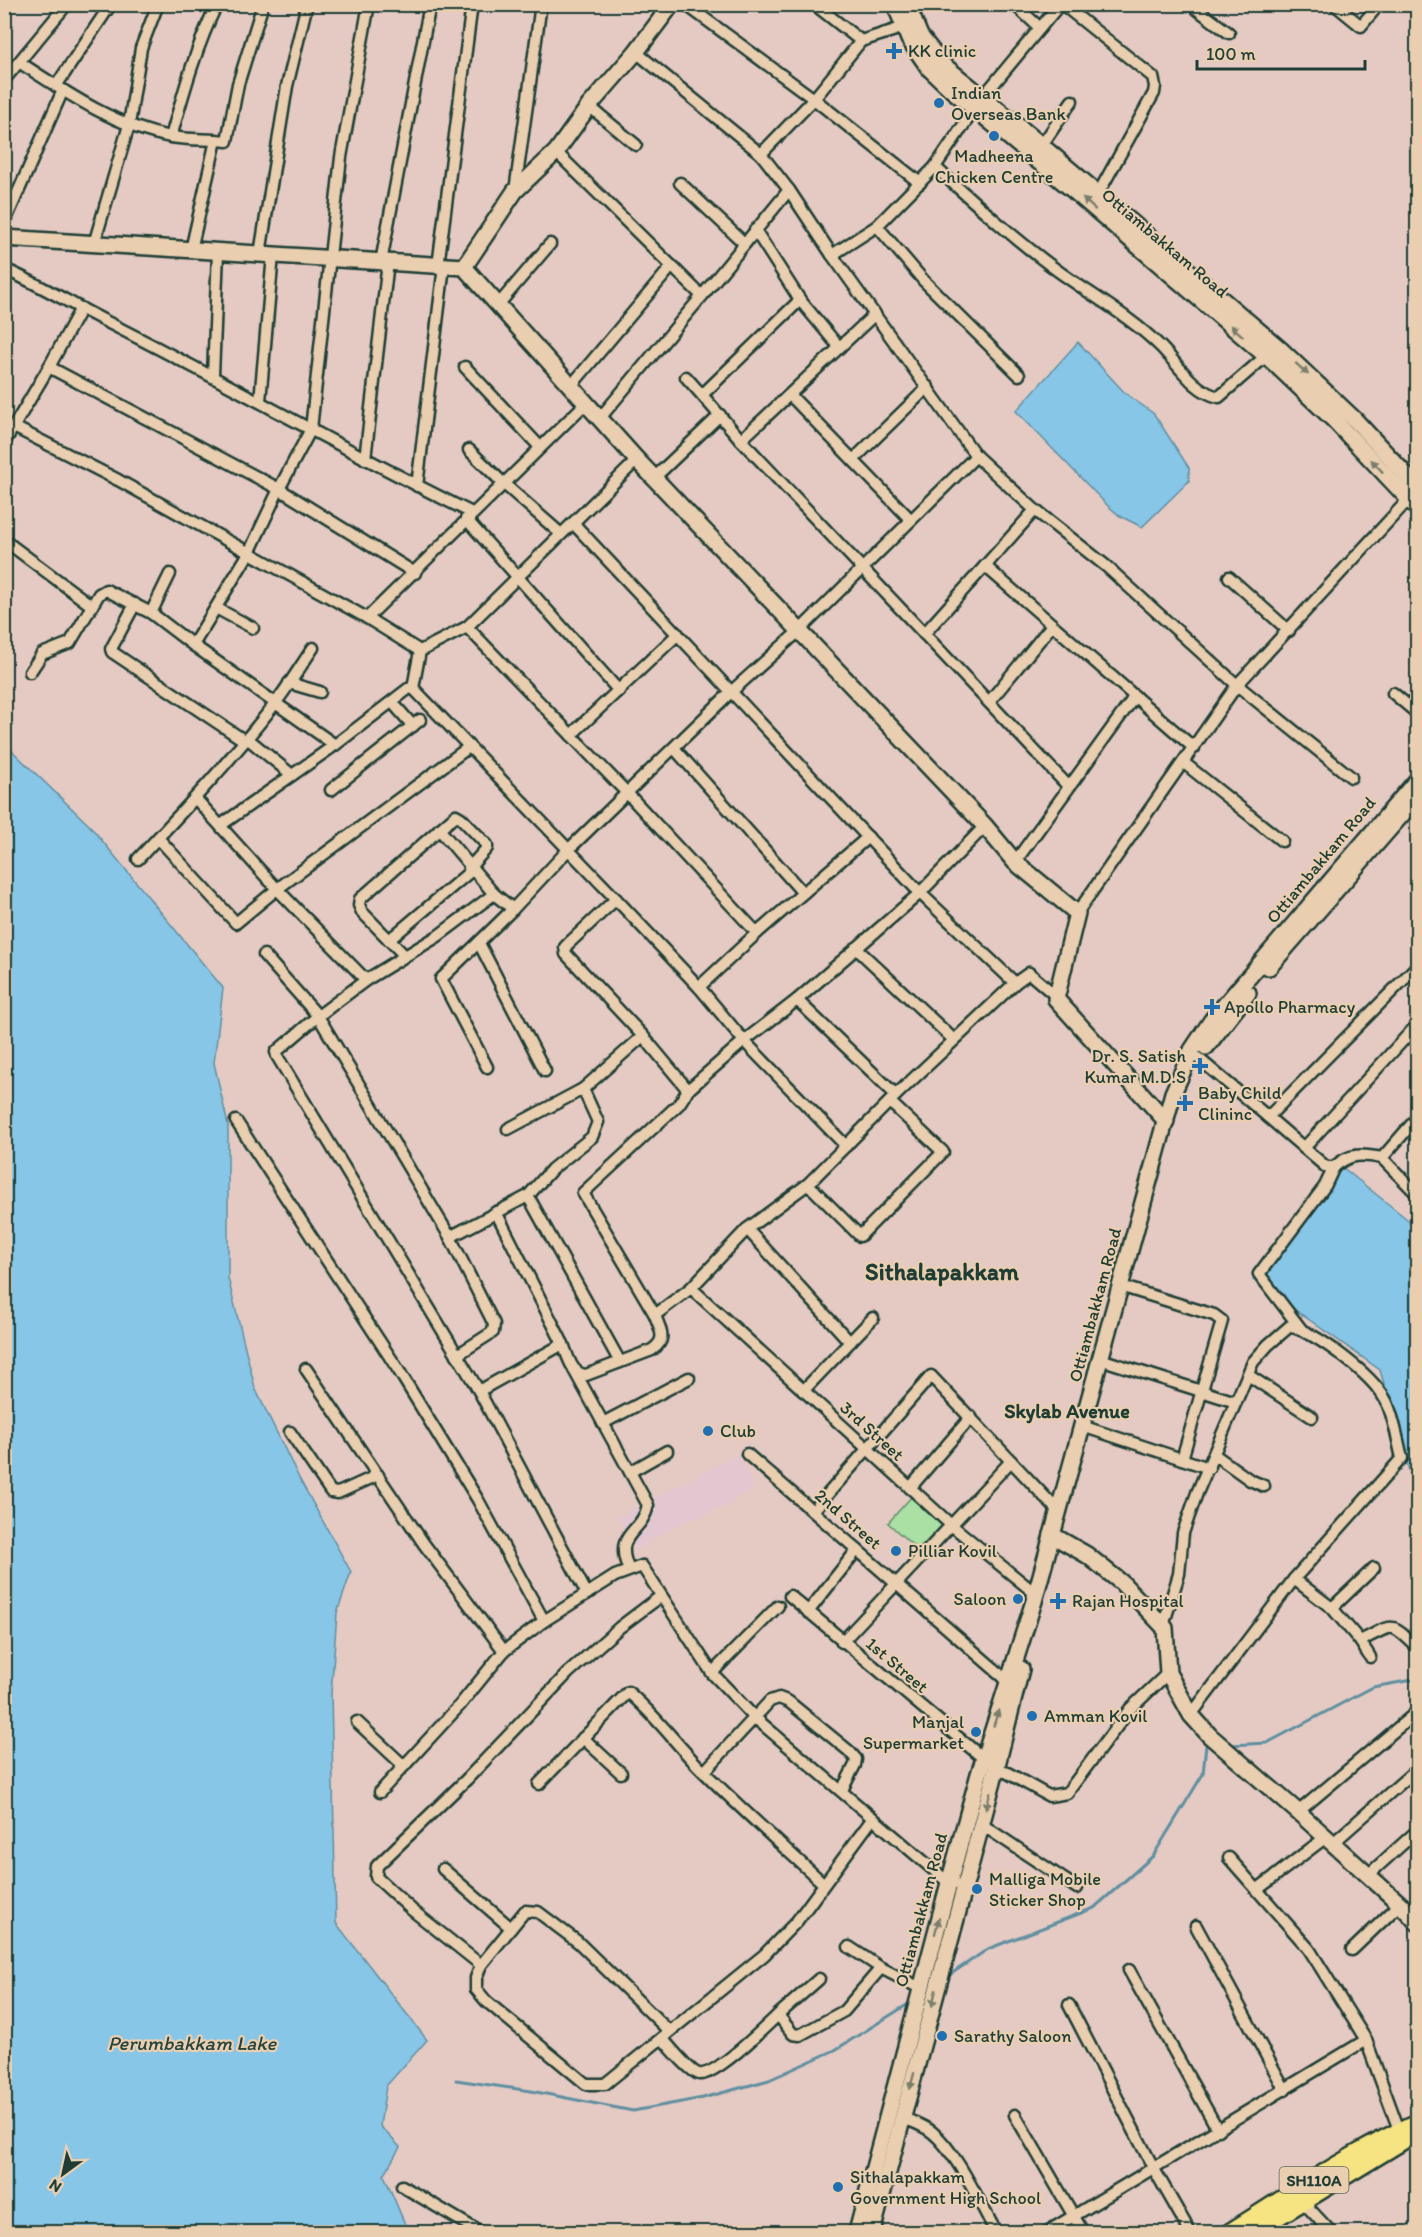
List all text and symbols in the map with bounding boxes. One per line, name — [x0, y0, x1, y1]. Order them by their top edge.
scale bar — [1197, 33, 1365, 71]
place label: KK clinic — [908, 40, 976, 62]
marker: KK clinic — [885, 42, 903, 60]
text: 100 m — [1206, 43, 1256, 65]
place label: Indian Overseas Bank — [951, 82, 1066, 125]
marker: Indian Overseas Bank — [932, 96, 946, 110]
marker: Madheena Chicken Centre — [987, 129, 1001, 143]
place label: Madheena Chicken Centre — [935, 145, 1053, 188]
street label: Ottiambakkam Road — [1097, 184, 1233, 303]
one-way arrow — [1082, 198, 1097, 211]
one-way arrow — [1230, 325, 1245, 338]
one-way arrow — [1294, 361, 1308, 375]
one-way arrow — [1371, 460, 1385, 474]
street label: Ottiambakkam Road — [1262, 792, 1381, 928]
place label: Apollo Pharmacy — [1224, 996, 1356, 1018]
marker: Apollo Pharmacy — [1205, 1000, 1219, 1014]
place label: Dr. S. Satish Kumar M.D.S — [1085, 1045, 1186, 1088]
marker: Dr. S. Satish Kumar M.D.S — [1191, 1057, 1209, 1075]
place label: Baby Child Clininc — [1198, 1082, 1282, 1125]
marker: Baby Child Clininc — [1176, 1094, 1194, 1112]
street label: Ottiambakkam Road — [1064, 1225, 1126, 1385]
district label: Sithalapakkam — [865, 1257, 1020, 1287]
street label: 3rd Street — [835, 1397, 909, 1466]
district label: Skylab Avenue — [1004, 1399, 1130, 1424]
place label: Club — [720, 1420, 756, 1442]
marker: Club — [701, 1424, 715, 1438]
street label: 2nd Street — [810, 1484, 886, 1554]
place label: Pilliar Kovil — [908, 1540, 997, 1562]
marker: Pilliar Kovil — [889, 1544, 903, 1558]
place label: Saloon — [954, 1588, 1006, 1610]
place label: Rajan Hospital — [1072, 1590, 1184, 1612]
marker: Saloon — [1011, 1592, 1025, 1606]
marker: Rajan Hospital — [1049, 1592, 1067, 1610]
street label: 1st Street — [861, 1632, 933, 1698]
place label: Amman Kovil — [1044, 1705, 1147, 1727]
one-way arrow — [992, 1709, 1001, 1727]
marker: Amman Kovil — [1025, 1709, 1039, 1723]
place label: Manjal Supermarket — [863, 1711, 964, 1754]
marker: Manjal Supermarket — [969, 1725, 983, 1739]
one-way arrow — [983, 1792, 992, 1810]
street label: Ottiambakkam Road — [890, 1830, 952, 1990]
place label: Malliga Mobile Sticker Shop — [989, 1868, 1101, 1911]
marker: Malliga Mobile Sticker Shop — [970, 1882, 984, 1896]
one-way arrow — [933, 1917, 942, 1935]
one-way arrow — [929, 1989, 939, 2007]
place label: Sarathy Saloon — [954, 2025, 1071, 2047]
marker: Sarathy Saloon — [935, 2029, 949, 2043]
water label: Perumbakkam Lake — [108, 2031, 278, 2055]
one-way arrow — [907, 2072, 917, 2091]
north arrow — [33, 2144, 93, 2204]
place label: Sithalapakkam Government High School — [850, 2166, 1041, 2209]
road number: SH110A — [1280, 2167, 1348, 2193]
text: N — [45, 2175, 65, 2197]
marker: Sithalapakkam Government High School — [831, 2180, 845, 2194]

